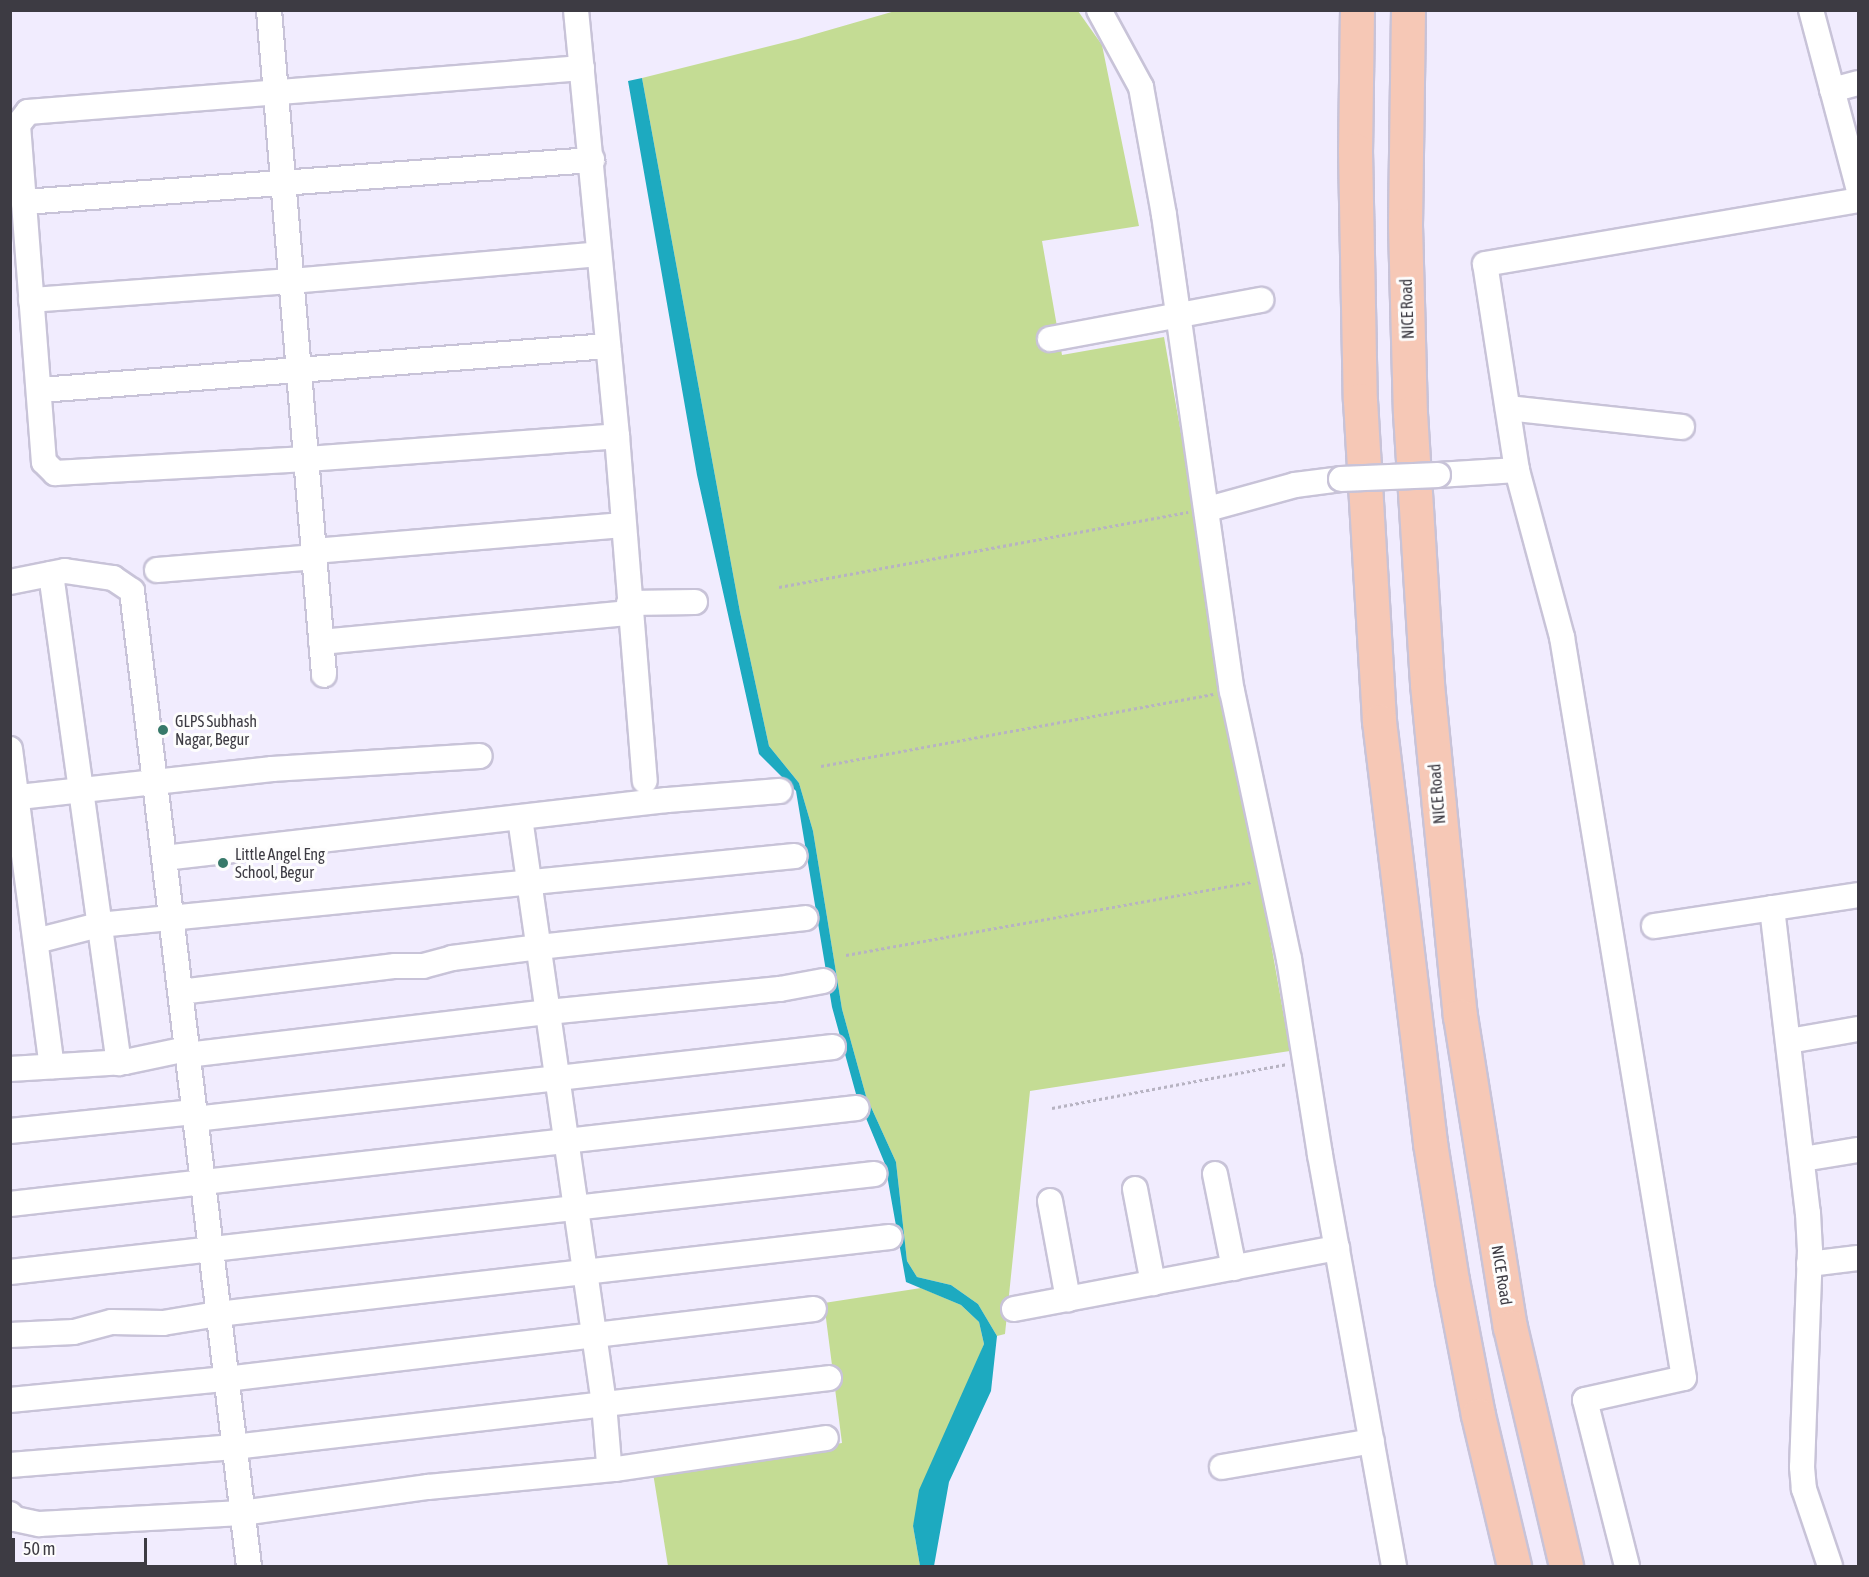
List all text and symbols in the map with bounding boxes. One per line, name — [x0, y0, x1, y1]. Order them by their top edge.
street label: NICE Road — [1396, 279, 1418, 339]
place label: GLPS Subhash Nagar, Begur — [175, 711, 257, 749]
marker: GLPS Subhash Nagar, Begur — [156, 723, 170, 737]
street label: NICE Road — [1425, 763, 1449, 825]
place label: Little Angel Eng School, Begur — [235, 844, 325, 882]
marker: Little Angel Eng School, Begur — [216, 856, 230, 870]
street label: NICE Road — [1488, 1244, 1516, 1306]
scale bar — [15, 1526, 150, 1564]
text: 50 m — [23, 1538, 55, 1559]

